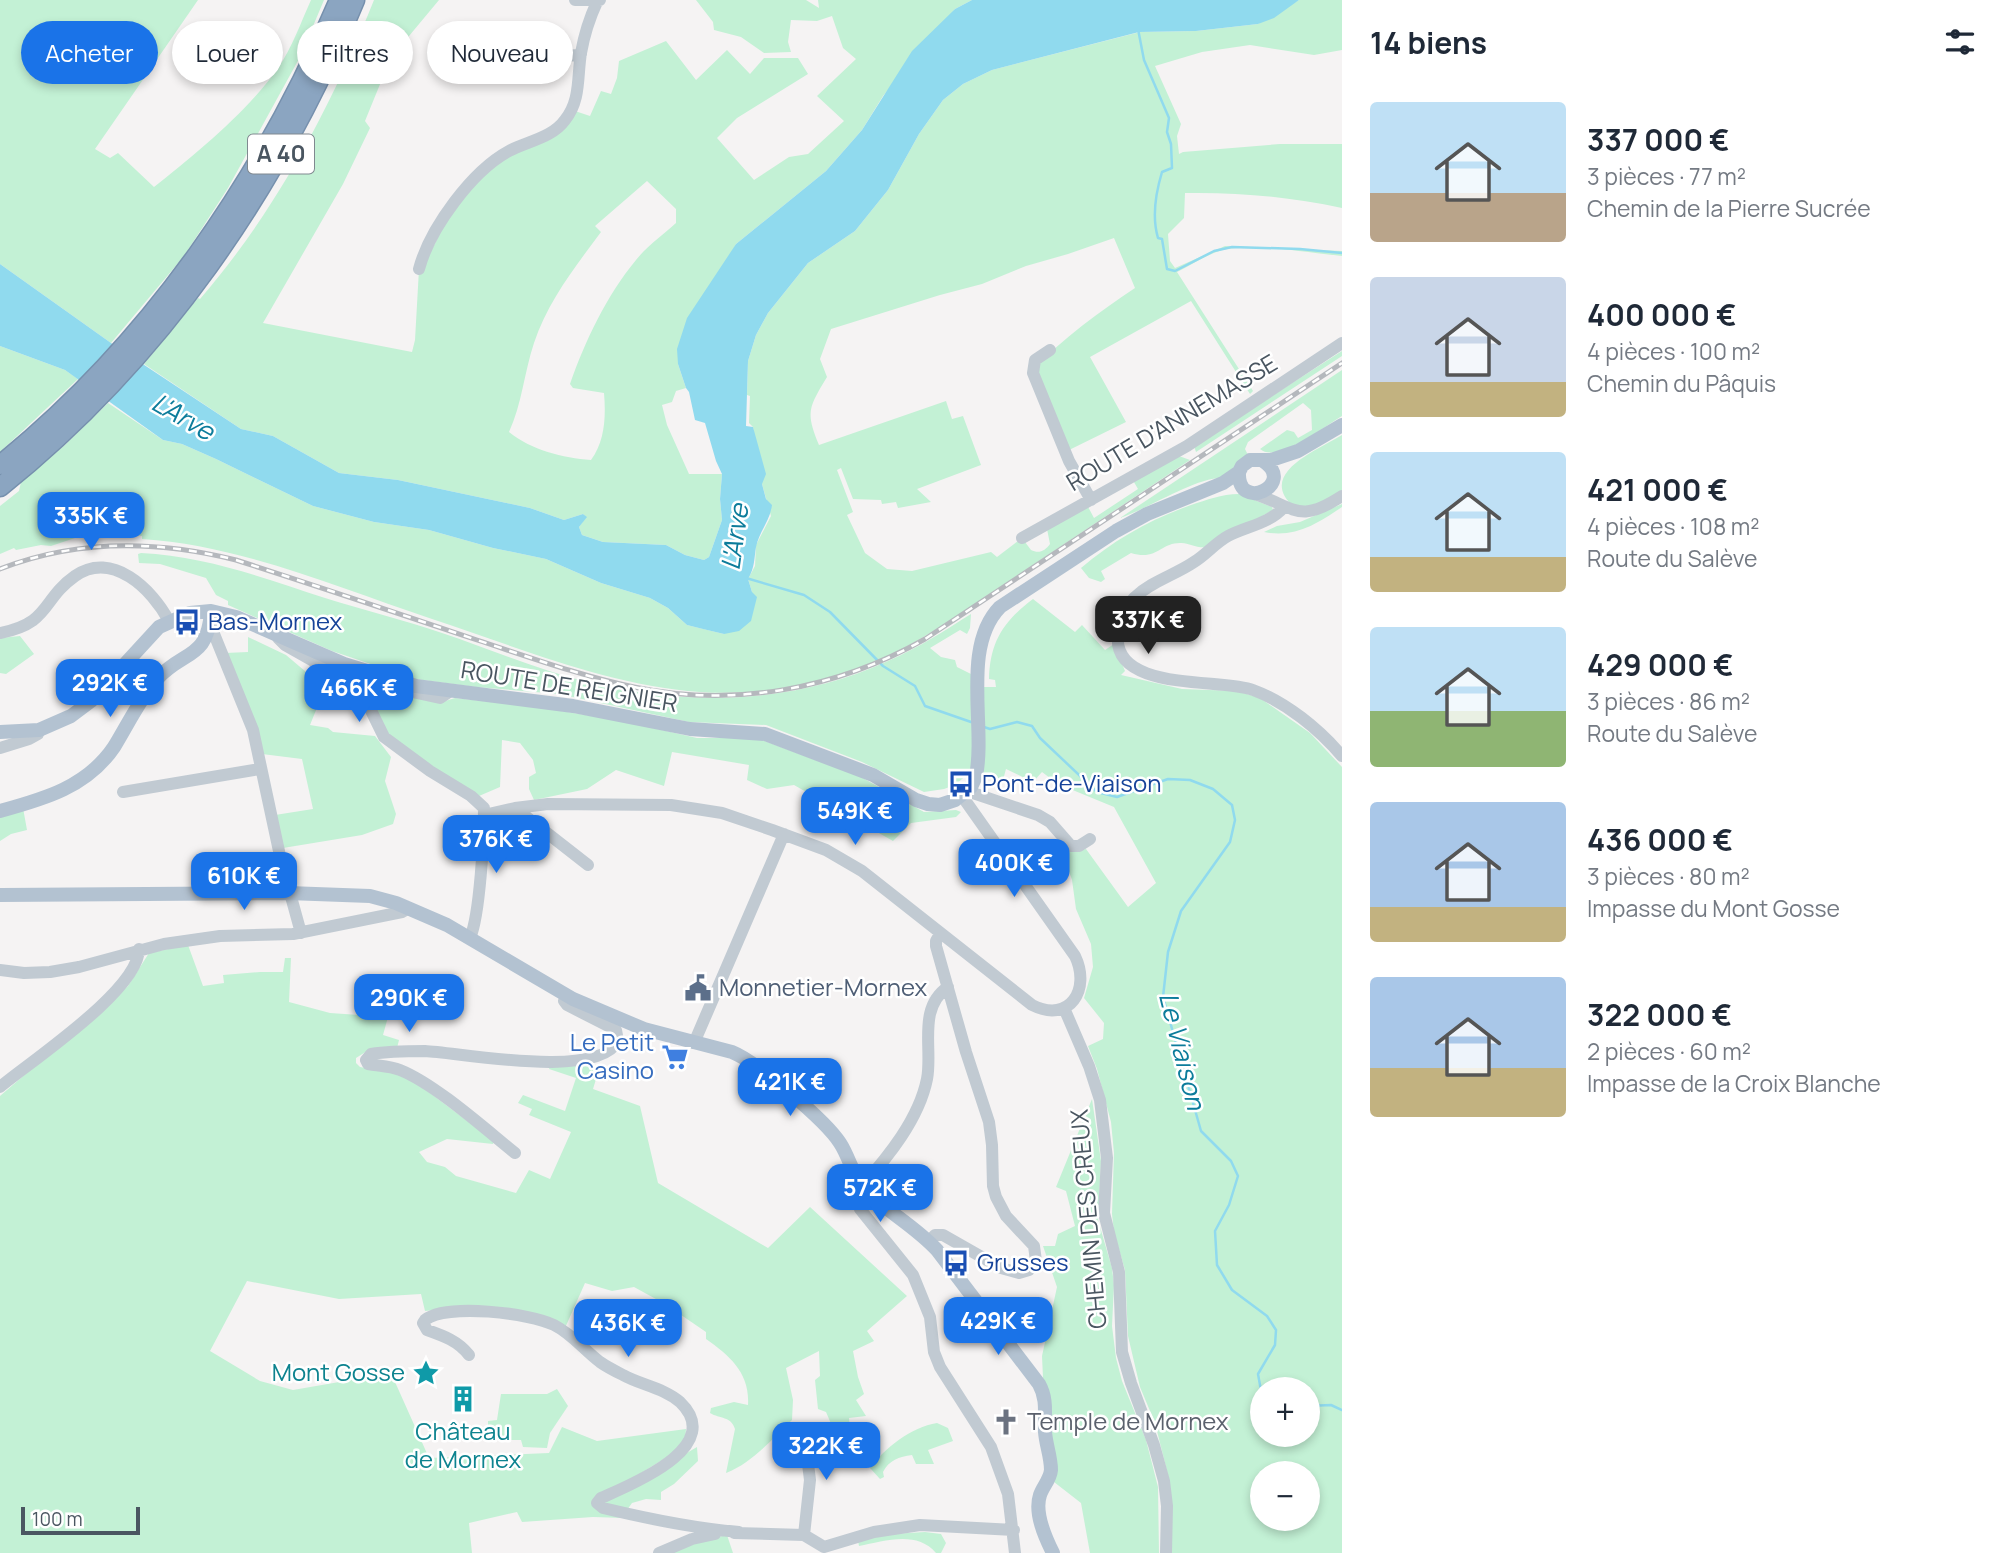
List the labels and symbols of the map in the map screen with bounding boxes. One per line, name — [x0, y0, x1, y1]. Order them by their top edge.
road number: A 40 — [248, 134, 314, 174]
street label: ROUTE D'ANNEMASSE — [1060, 346, 1283, 498]
water label: L'Arve — [146, 384, 223, 449]
pin: 335K € — [34, 492, 148, 552]
water label: L'Arve — [712, 500, 757, 572]
pin: 337K € — [1091, 596, 1205, 656]
place label: Bas-Mornex — [208, 604, 342, 637]
bus stop icon: Bas-Mornex — [172, 607, 202, 637]
street label: ROUTE DE REIGNIER — [459, 652, 680, 719]
pin: 292K € — [53, 660, 167, 719]
pin: 466K € — [302, 664, 416, 724]
place label: Pont-de-Viaison — [982, 766, 1161, 799]
bus stop icon: Pont-de-Viaison — [946, 769, 976, 799]
pin: 549K € — [798, 788, 912, 847]
pin: 376K € — [439, 816, 553, 875]
pin: 400K € — [957, 839, 1071, 899]
pin: 610K € — [187, 852, 301, 912]
place label: Monnetier-Mornex — [719, 970, 928, 1003]
public building icon: Monnetier-Mornex — [683, 973, 713, 1003]
pin: 290K € — [352, 974, 466, 1034]
water label: Le Viaison — [1151, 988, 1215, 1115]
place label: Le Petit Casino — [570, 1025, 654, 1086]
supermarket icon: Le Petit Casino — [660, 1042, 690, 1072]
pin: 421K € — [733, 1058, 847, 1118]
street label: CHEMIN DES CREUX — [1061, 1107, 1114, 1330]
pin: 572K € — [823, 1164, 937, 1224]
place label: Grusses — [977, 1245, 1069, 1278]
bus stop icon: Grusses — [941, 1248, 971, 1278]
pin: 429K € — [941, 1298, 1055, 1357]
pin: 436K € — [571, 1300, 685, 1359]
place label: Mont Gosse — [272, 1355, 405, 1388]
place icon: Mont Gosse — [411, 1358, 441, 1388]
building icon: Château de Mornex — [448, 1384, 478, 1414]
place label: Temple de Mornex — [1027, 1404, 1229, 1437]
church icon: Temple de Mornex — [991, 1407, 1021, 1437]
place label: Château de Mornex — [405, 1414, 522, 1475]
pin: 322K € — [769, 1422, 883, 1482]
scale bar — [21, 1504, 140, 1536]

